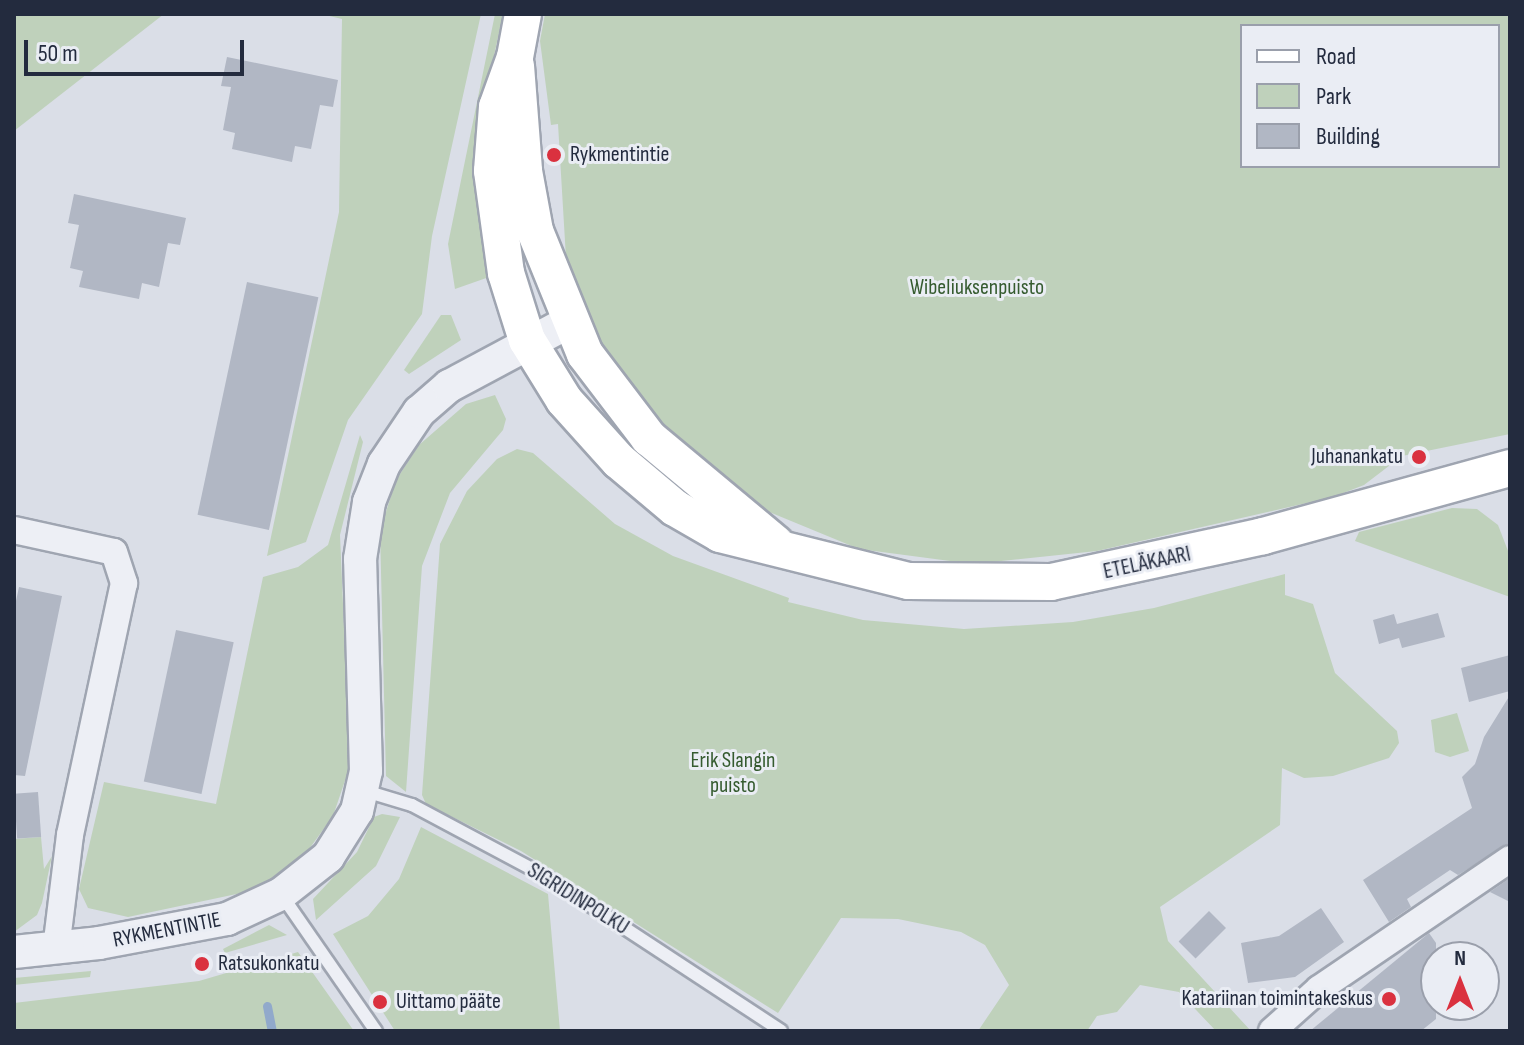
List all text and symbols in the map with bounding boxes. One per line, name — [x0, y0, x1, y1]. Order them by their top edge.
scale bar — [28, 24, 248, 74]
legend — [1240, 24, 1500, 168]
text: 50 m — [38, 39, 78, 68]
text: Road — [1316, 42, 1356, 71]
text: Park — [1316, 82, 1351, 111]
text: Building — [1316, 122, 1380, 151]
place label: Rykmentintie — [570, 142, 669, 168]
marker: Rykmentintie — [545, 146, 563, 164]
park label: Wibeliuksenpuisto — [910, 275, 1044, 301]
place label: Juhanankatu — [1311, 444, 1403, 470]
marker: Juhanankatu — [1410, 448, 1428, 466]
street label: ETELÄKAARI — [1101, 541, 1193, 585]
park label: Erik Slangin puisto — [690, 747, 776, 798]
street label: SIGRIDINPOLKU — [522, 857, 634, 941]
street label: RYKMENTINTIE — [111, 907, 223, 953]
north arrow — [1420, 941, 1500, 1021]
text: N — [1454, 945, 1466, 972]
place label: Ratsukonkatu — [218, 951, 319, 977]
marker: Ratsukonkatu — [193, 955, 211, 973]
place label: Katariinan toimintakeskus — [1181, 986, 1373, 1012]
place label: Uittamo pääte — [396, 989, 501, 1015]
marker: Katariinan toimintakeskus — [1380, 990, 1398, 1008]
marker: Uittamo pääte — [371, 993, 389, 1011]

